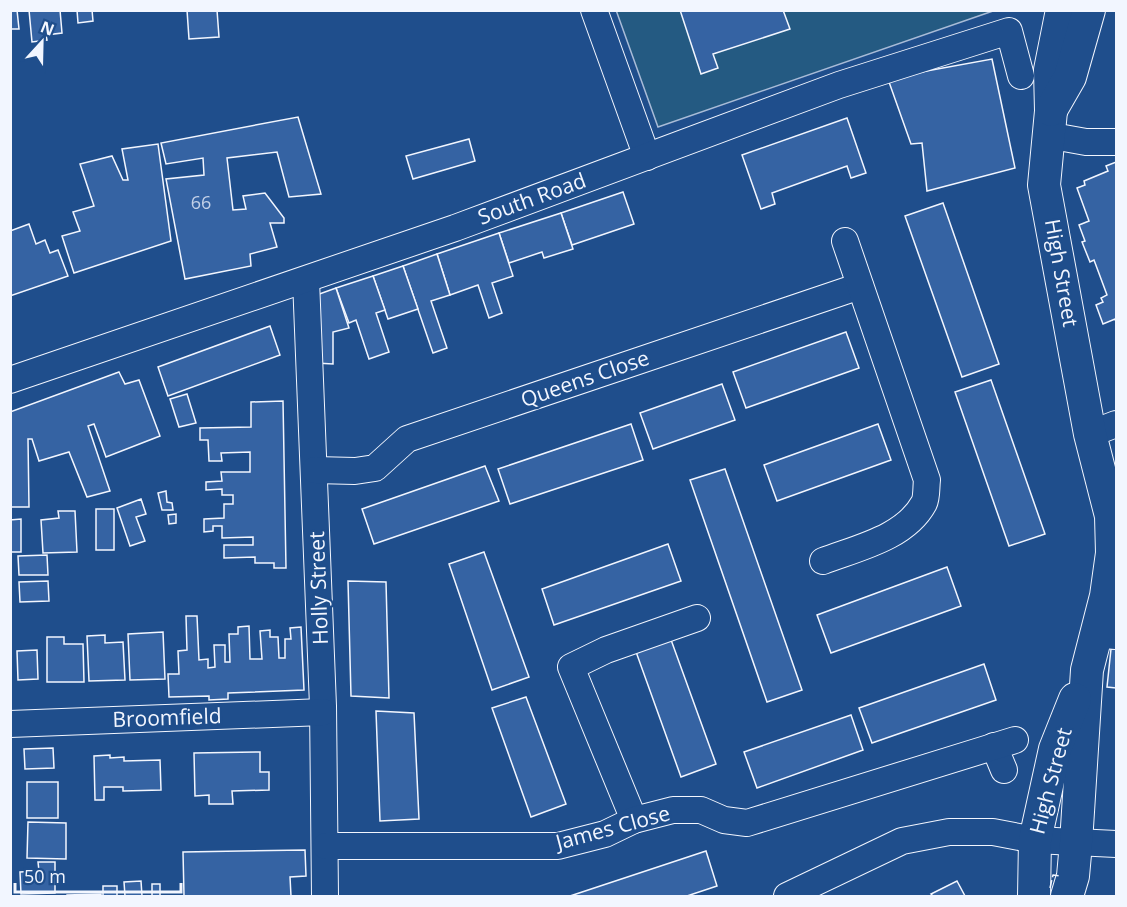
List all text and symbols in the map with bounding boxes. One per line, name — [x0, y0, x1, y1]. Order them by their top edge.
north arrow — [12, 12, 72, 72]
text: N — [37, 15, 58, 41]
street label: South Road — [474, 166, 590, 231]
house number: 66 — [191, 190, 211, 214]
street label: High Street — [1039, 217, 1085, 329]
street label: Queens Close — [517, 343, 653, 413]
street label: Holly Street — [302, 531, 334, 645]
street label: Broomfield — [112, 701, 222, 733]
street label: High Street — [1022, 724, 1078, 837]
street label: James Close — [551, 798, 673, 856]
scale bar — [15, 856, 182, 894]
text: 50 m — [24, 864, 66, 888]

